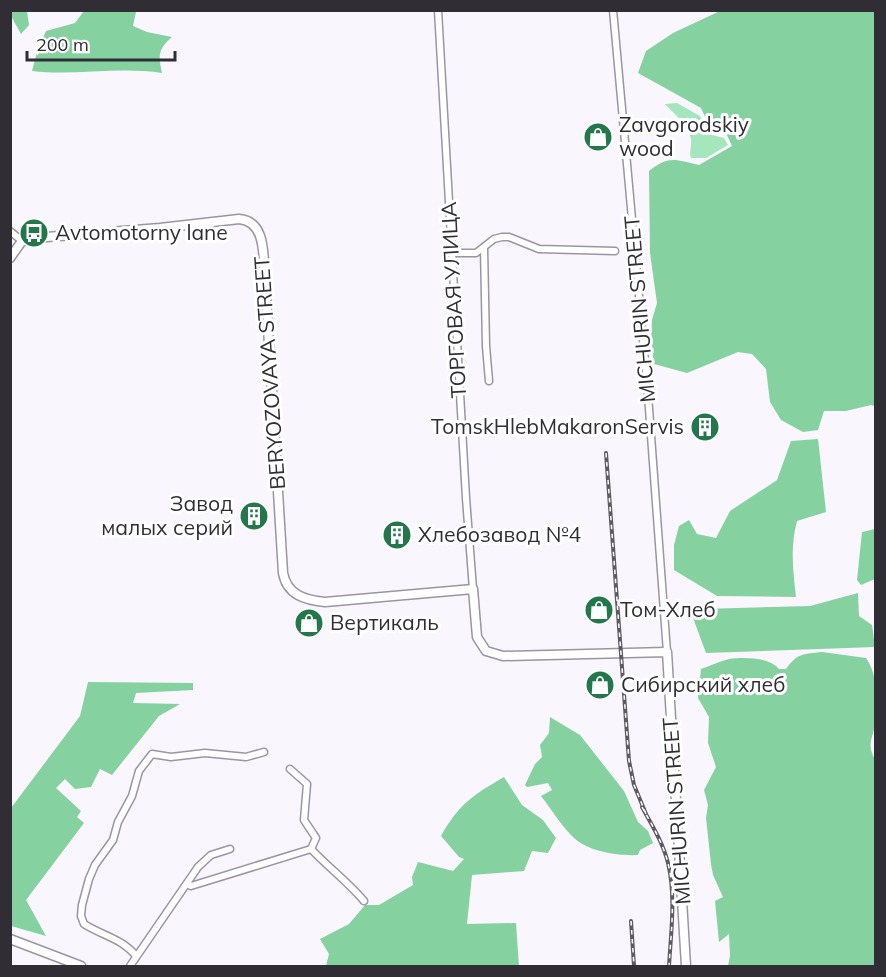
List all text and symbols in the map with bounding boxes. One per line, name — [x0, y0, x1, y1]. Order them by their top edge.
scale bar — [27, 24, 176, 62]
text: 200 m — [36, 33, 89, 56]
place label: Zavgorodskiy wood — [619, 111, 749, 161]
shop icon: Zavgorodskiy wood — [582, 121, 614, 153]
street label: ТОРГОВАЯ УЛИЦА — [435, 201, 471, 399]
street label: MICHURIN STREET — [618, 214, 660, 404]
bus stop icon: Avtomotorny lane — [18, 217, 50, 249]
place label: Avtomotorny lane — [55, 219, 228, 245]
street label: BERYOZOVAYA STREET — [248, 255, 290, 491]
building icon: TomskHlebMakaronServis — [689, 411, 721, 443]
place label: TomskHlebMakaronServis — [431, 413, 684, 439]
place label: Завод малых серий — [101, 490, 233, 540]
building icon: Завод малых серий — [238, 500, 270, 532]
building icon: Хлебозавод №4 — [381, 519, 413, 551]
place label: Хлебозавод №4 — [418, 521, 582, 547]
shop icon: Том-Хлеб — [583, 594, 615, 626]
place label: Том-Хлеб — [620, 596, 716, 622]
shop icon: Вертикаль — [293, 607, 325, 639]
place label: Вертикаль — [330, 609, 439, 635]
shop icon: Сибирский хлеб — [584, 669, 616, 701]
place label: Сибирский хлеб — [621, 671, 785, 697]
street label: MICHURIN STREET — [656, 716, 696, 905]

